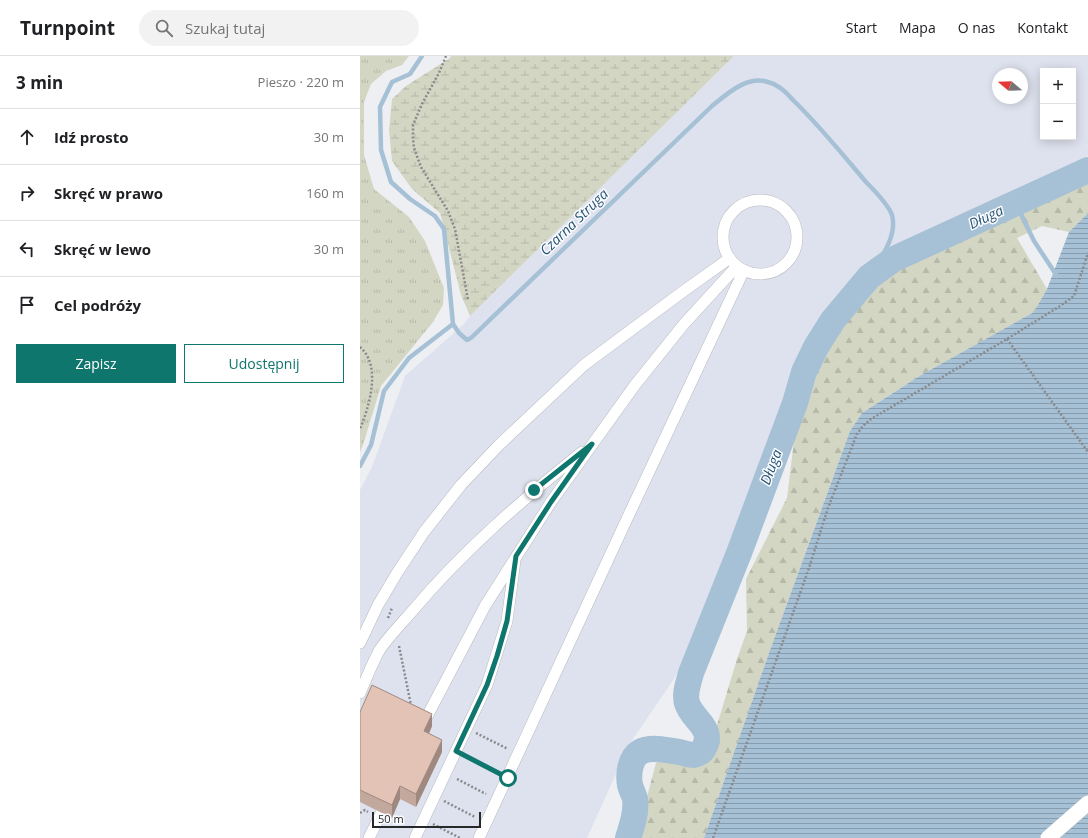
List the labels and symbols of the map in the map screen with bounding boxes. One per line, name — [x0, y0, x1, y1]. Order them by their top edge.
north arrow — [992, 68, 1028, 104]
water label: Czarna Struga — [535, 184, 612, 259]
water label: Długa — [965, 200, 1006, 233]
water label: Długa — [755, 446, 786, 487]
route end — [525, 481, 543, 499]
route start — [499, 769, 517, 787]
scale bar — [372, 810, 481, 829]

